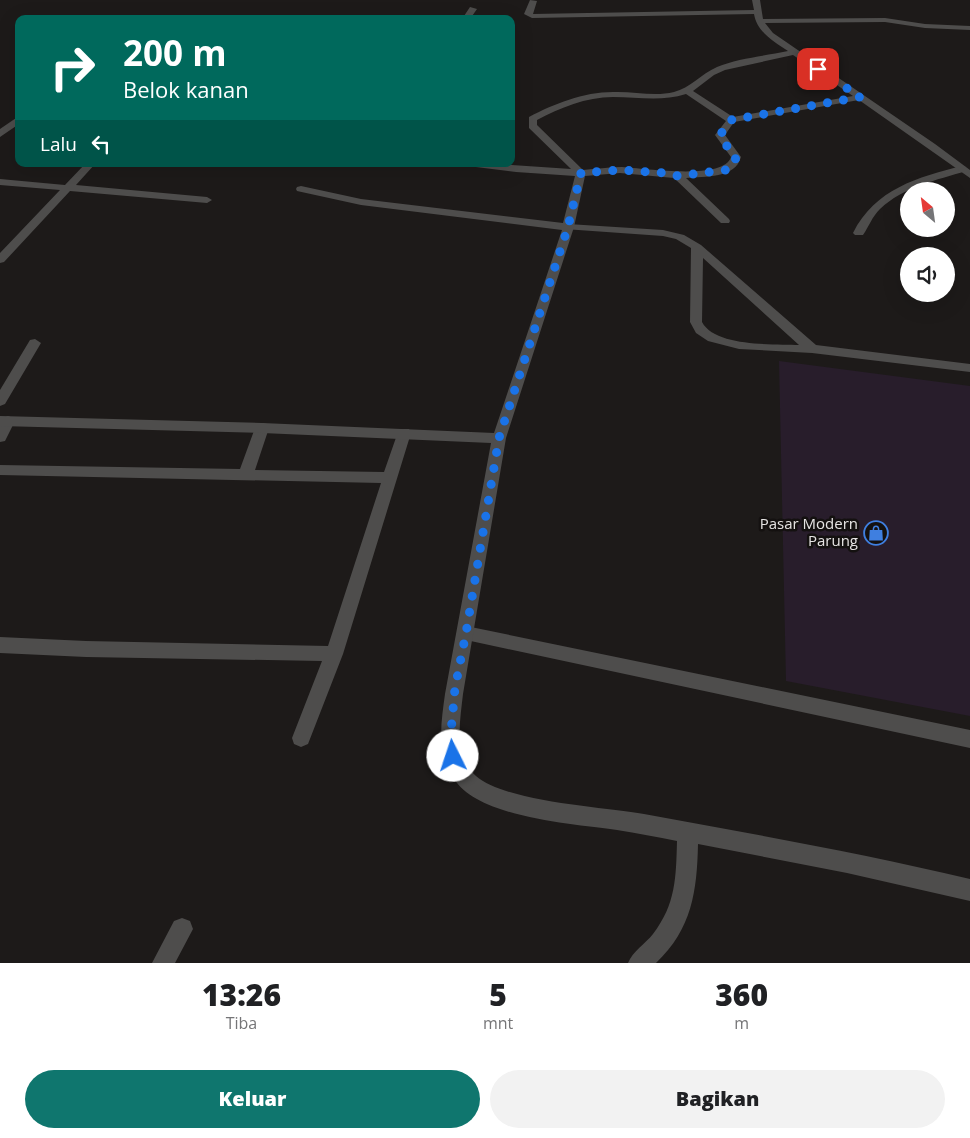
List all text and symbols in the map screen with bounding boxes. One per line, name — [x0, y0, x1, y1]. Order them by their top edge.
text: 200 m — [123, 29, 227, 76]
icon: right — [40, 35, 105, 100]
pin — [797, 48, 839, 90]
icon: arrive — [804, 55, 832, 83]
text: Belok kanan — [123, 74, 249, 104]
icon: left — [87, 130, 115, 158]
text: Lalu — [40, 131, 77, 157]
north arrow — [900, 182, 955, 238]
map controls — [900, 182, 955, 302]
button: sound — [900, 247, 955, 302]
place label: Pasar Modern Parung — [760, 513, 858, 550]
shop icon: Pasar Modern Parung — [863, 520, 889, 546]
position arrow — [426, 729, 478, 781]
text: 13:26 — [202, 974, 281, 1015]
text: 5 — [489, 974, 507, 1015]
text: 360 — [715, 974, 768, 1015]
text: Tiba — [226, 1012, 257, 1034]
text: mnt — [483, 1012, 513, 1034]
text: m — [734, 1012, 749, 1034]
button: Keluar — [25, 1070, 480, 1128]
button: Bagikan — [490, 1070, 945, 1128]

